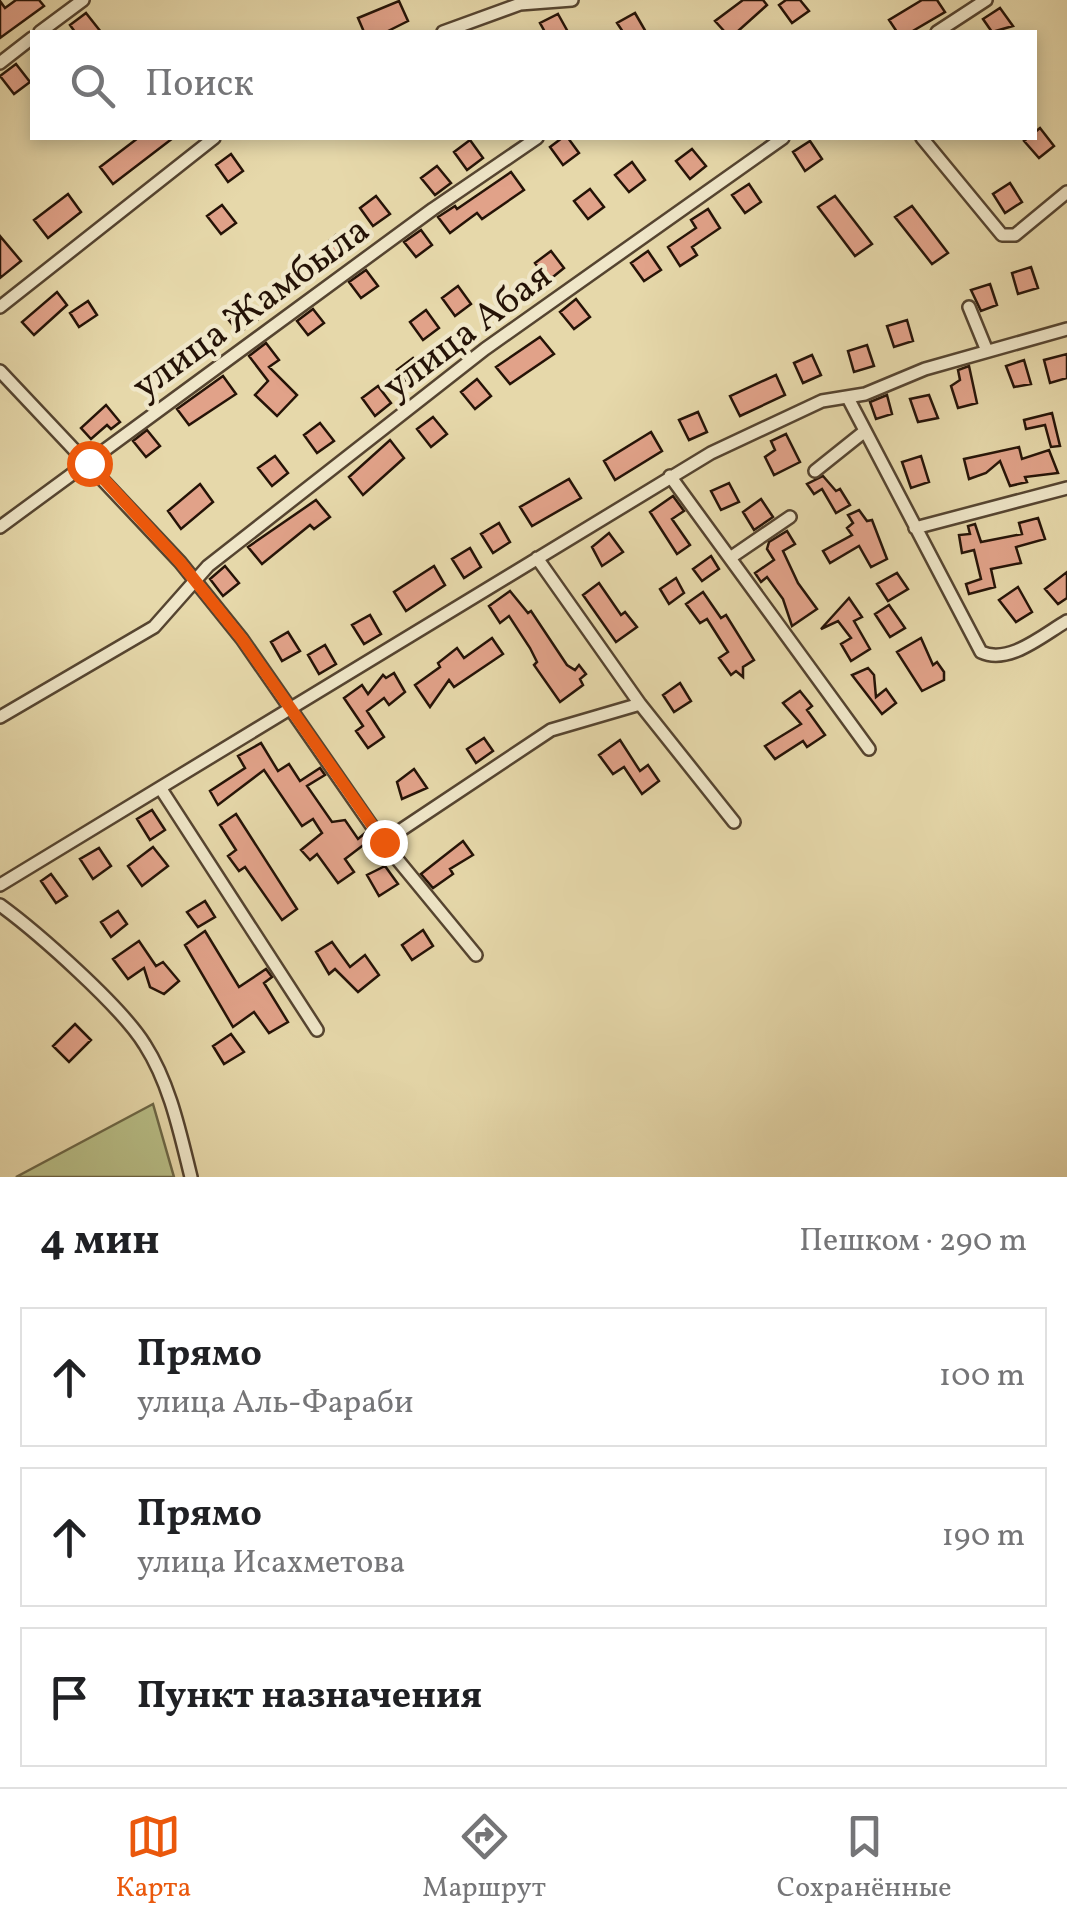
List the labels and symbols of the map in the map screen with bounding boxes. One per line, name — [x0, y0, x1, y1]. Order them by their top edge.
street label: улица Жамбыла — [122, 206, 382, 414]
street label: улица Абая — [373, 252, 564, 414]
route start — [67, 441, 113, 487]
route end — [362, 820, 408, 866]

